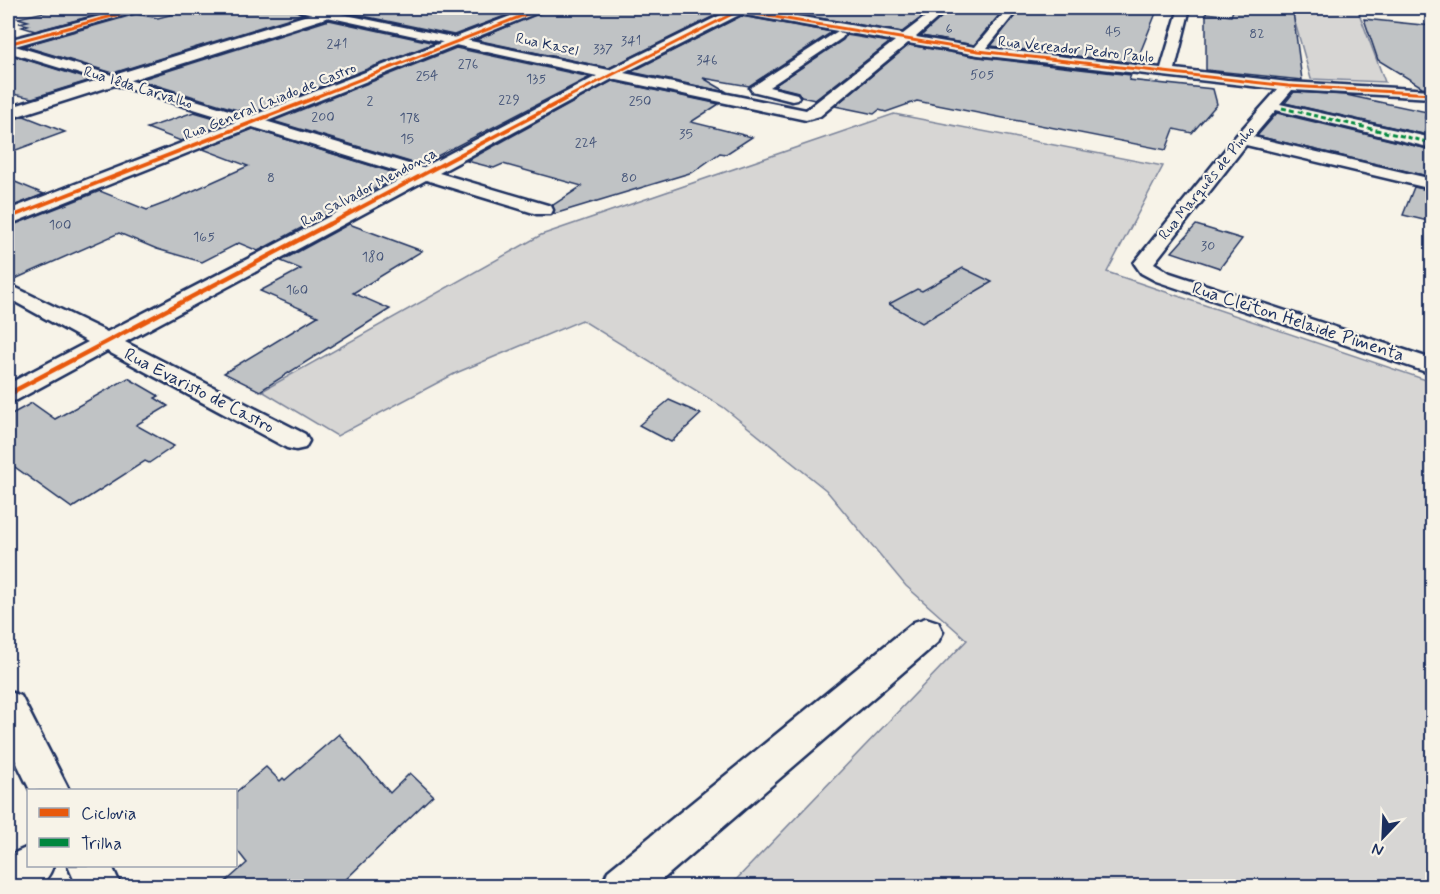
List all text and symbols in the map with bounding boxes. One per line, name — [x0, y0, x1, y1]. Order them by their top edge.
house number: 6 — [945, 20, 953, 38]
house number: 45 — [1105, 23, 1121, 41]
house number: 82 — [1249, 25, 1265, 43]
street label: Rua Kasel — [514, 29, 580, 61]
house number: 341 — [621, 32, 641, 50]
street label: Rua Vereador Pedro Paulo — [997, 32, 1155, 68]
house number: 241 — [327, 35, 347, 53]
house number: 337 — [593, 40, 613, 58]
house number: 346 — [696, 51, 718, 69]
house number: 276 — [458, 55, 478, 73]
street label: Rua General Caiado de Castro — [181, 58, 359, 146]
street label: Rua Iêda Carvalho — [81, 62, 195, 114]
house number: 505 — [970, 66, 994, 84]
house number: 254 — [416, 67, 438, 85]
house number: 135 — [526, 70, 546, 88]
house number: 229 — [498, 91, 520, 109]
house number: 2 — [367, 92, 374, 110]
house number: 250 — [629, 92, 651, 110]
house number: 200 — [311, 108, 335, 126]
house number: 178 — [400, 109, 420, 127]
street label: Rua Marquês de Pinho — [1154, 121, 1260, 245]
house number: 35 — [679, 125, 693, 143]
house number: 15 — [400, 130, 414, 148]
house number: 224 — [575, 134, 597, 152]
street label: Rua Salvador Mendonça — [297, 143, 441, 232]
house number: 8 — [267, 169, 275, 187]
house number: 80 — [621, 169, 637, 187]
house number: 100 — [49, 216, 71, 234]
house number: 165 — [193, 228, 215, 246]
house number: 30 — [1201, 237, 1215, 255]
house number: 180 — [362, 248, 384, 266]
street label: Rua Cleiton Helaide Pimenta — [1189, 276, 1407, 368]
house number: 160 — [286, 281, 308, 299]
street label: Rua Evaristo de Castro — [120, 343, 278, 439]
legend — [27, 789, 237, 867]
text: Ciclovia — [81, 802, 137, 826]
north arrow — [1353, 807, 1413, 867]
text: Trilha — [81, 832, 122, 856]
text: N — [1369, 838, 1387, 861]

